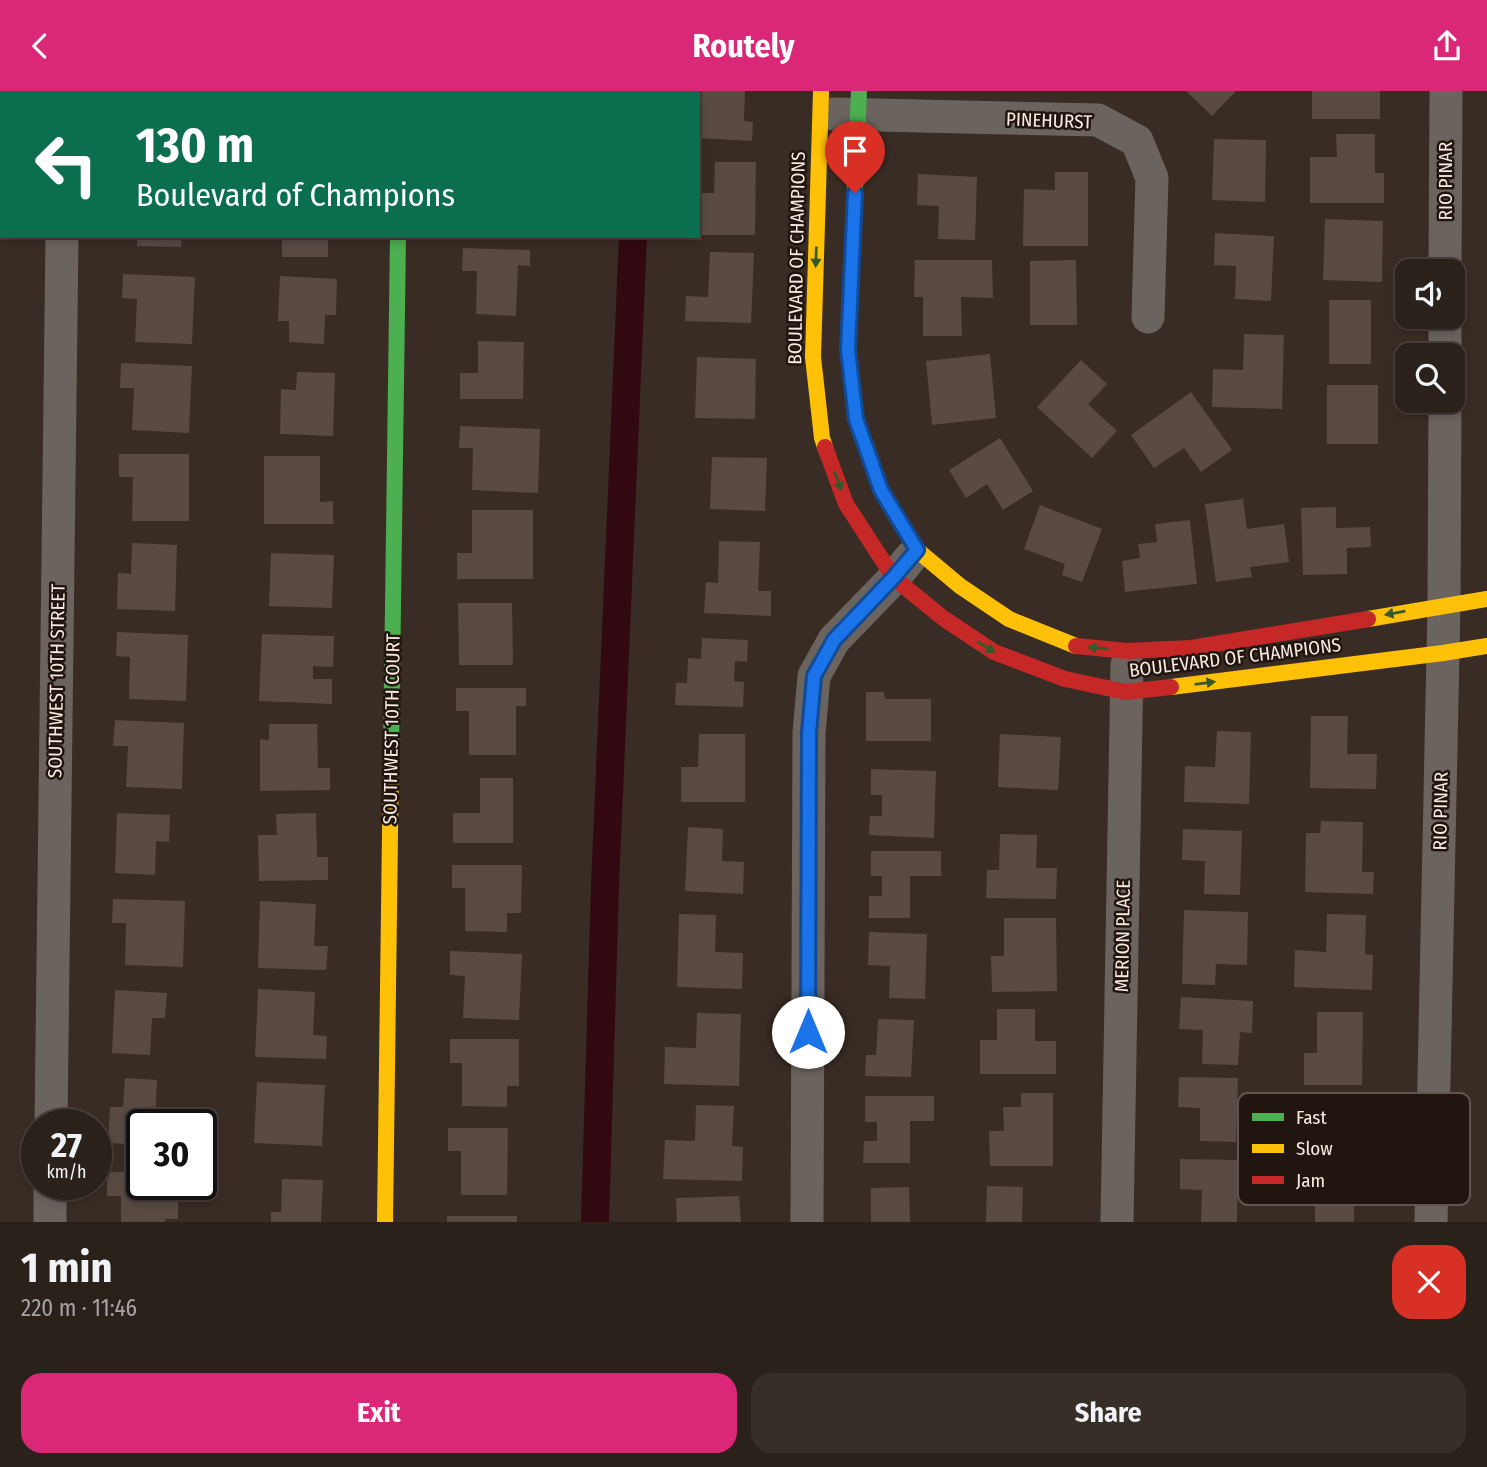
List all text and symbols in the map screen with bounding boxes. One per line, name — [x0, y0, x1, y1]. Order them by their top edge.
icon: back — [21, 27, 59, 65]
text: Routely — [693, 27, 794, 65]
icon: share — [1428, 27, 1466, 65]
street label: PINEHURST — [1006, 108, 1093, 134]
text: 130 m — [136, 116, 254, 175]
icon: left — [21, 119, 112, 210]
pin — [825, 121, 885, 193]
icon: arrive — [836, 132, 874, 170]
street label: RIO PINAR — [1434, 142, 1457, 220]
street label: BOULEVARD OF CHAMPIONS — [783, 151, 810, 365]
text: Boulevard of Champions — [136, 176, 455, 214]
one-way arrow — [811, 246, 822, 268]
map controls — [1395, 259, 1465, 413]
button: sound — [1395, 259, 1465, 329]
button: search — [1395, 343, 1465, 413]
one-way arrow — [833, 471, 844, 492]
street label: SOUTHWEST 10TH STREET — [43, 583, 70, 778]
one-way arrow — [1384, 608, 1406, 619]
street label: SOUTHWEST 10TH COURT — [378, 633, 405, 825]
street label: BOULEVARD OF CHAMPIONS — [1128, 633, 1342, 682]
one-way arrow — [977, 640, 996, 653]
one-way arrow — [1086, 642, 1108, 653]
one-way arrow — [1194, 678, 1216, 689]
street label: RIO PINAR — [1428, 772, 1453, 850]
street label: MERION PLACE — [1110, 880, 1135, 992]
position arrow — [771, 995, 845, 1069]
legend — [1238, 1093, 1470, 1205]
text: Fast — [1296, 1106, 1327, 1129]
speed limit sign: 30 — [126, 1109, 217, 1200]
text: 27 — [51, 1124, 82, 1166]
text: Slow — [1296, 1137, 1333, 1160]
text: km/h — [46, 1161, 87, 1183]
text: Jam — [1296, 1169, 1325, 1192]
text: 1 min — [21, 1243, 112, 1293]
button: close — [1392, 1245, 1466, 1319]
text: 220 m · 11:46 — [21, 1294, 137, 1322]
button: Exit — [21, 1373, 737, 1453]
button: Share — [751, 1373, 1466, 1453]

